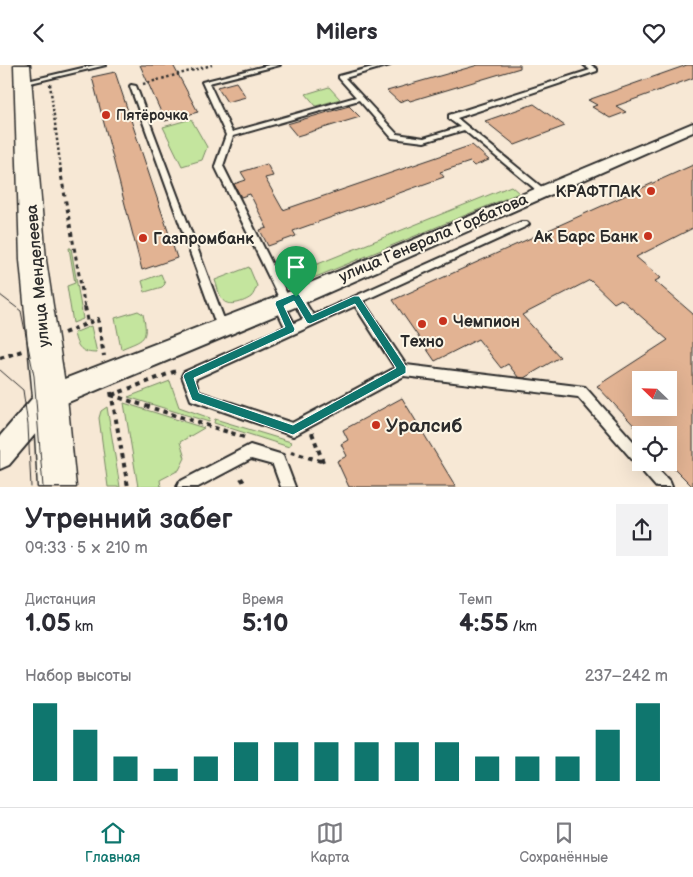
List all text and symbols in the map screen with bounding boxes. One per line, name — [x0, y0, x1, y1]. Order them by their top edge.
icon: back — [25, 19, 53, 47]
text: Milers — [315, 19, 378, 46]
icon: heart — [640, 19, 668, 47]
place label: Пятёрочка — [116, 107, 189, 124]
marker: Пятёрочка — [100, 109, 112, 121]
place label: КРАФТПАК — [555, 183, 641, 202]
marker: КРАФТПАК — [645, 185, 657, 197]
street label: улица Генерала Горбатова — [336, 190, 531, 287]
street label: улица Менделеева — [23, 203, 54, 348]
place label: Ак Барс Банк — [533, 228, 638, 247]
place label: Газпромбанк — [153, 230, 254, 249]
marker: Ак Барс Банк — [642, 230, 654, 242]
marker: Газпромбанк — [137, 232, 149, 244]
pin — [275, 246, 317, 297]
icon: arrive — [282, 253, 310, 281]
place label: Чемпион — [453, 313, 520, 332]
marker: Чемпион — [437, 315, 449, 327]
marker: Техно — [416, 318, 428, 330]
place label: Техно — [400, 333, 444, 352]
north arrow — [632, 371, 678, 416]
map controls — [632, 371, 677, 471]
place label: Уралсиб — [386, 415, 462, 438]
marker: Уралсиб — [370, 419, 382, 431]
button: locate — [632, 426, 677, 471]
text: Утренний забег — [25, 503, 233, 536]
button: share — [616, 504, 668, 556]
text: 09:33 · 5 × 210 m — [25, 539, 148, 558]
text: Дистанция — [25, 591, 96, 608]
text: Время — [242, 591, 284, 608]
text: Темп — [459, 591, 492, 608]
text: 1.05 — [25, 608, 71, 639]
text: 5:10 — [242, 608, 289, 639]
text: 4:55 — [459, 608, 509, 639]
text: km — [71, 618, 93, 635]
text: /km — [509, 618, 537, 635]
text: Набор высоты — [25, 667, 132, 686]
text: 237–242 m — [585, 667, 668, 686]
tab: Главная — [85, 819, 140, 866]
tab: Карта — [310, 819, 350, 866]
tab: Сохранённые — [520, 819, 608, 866]

